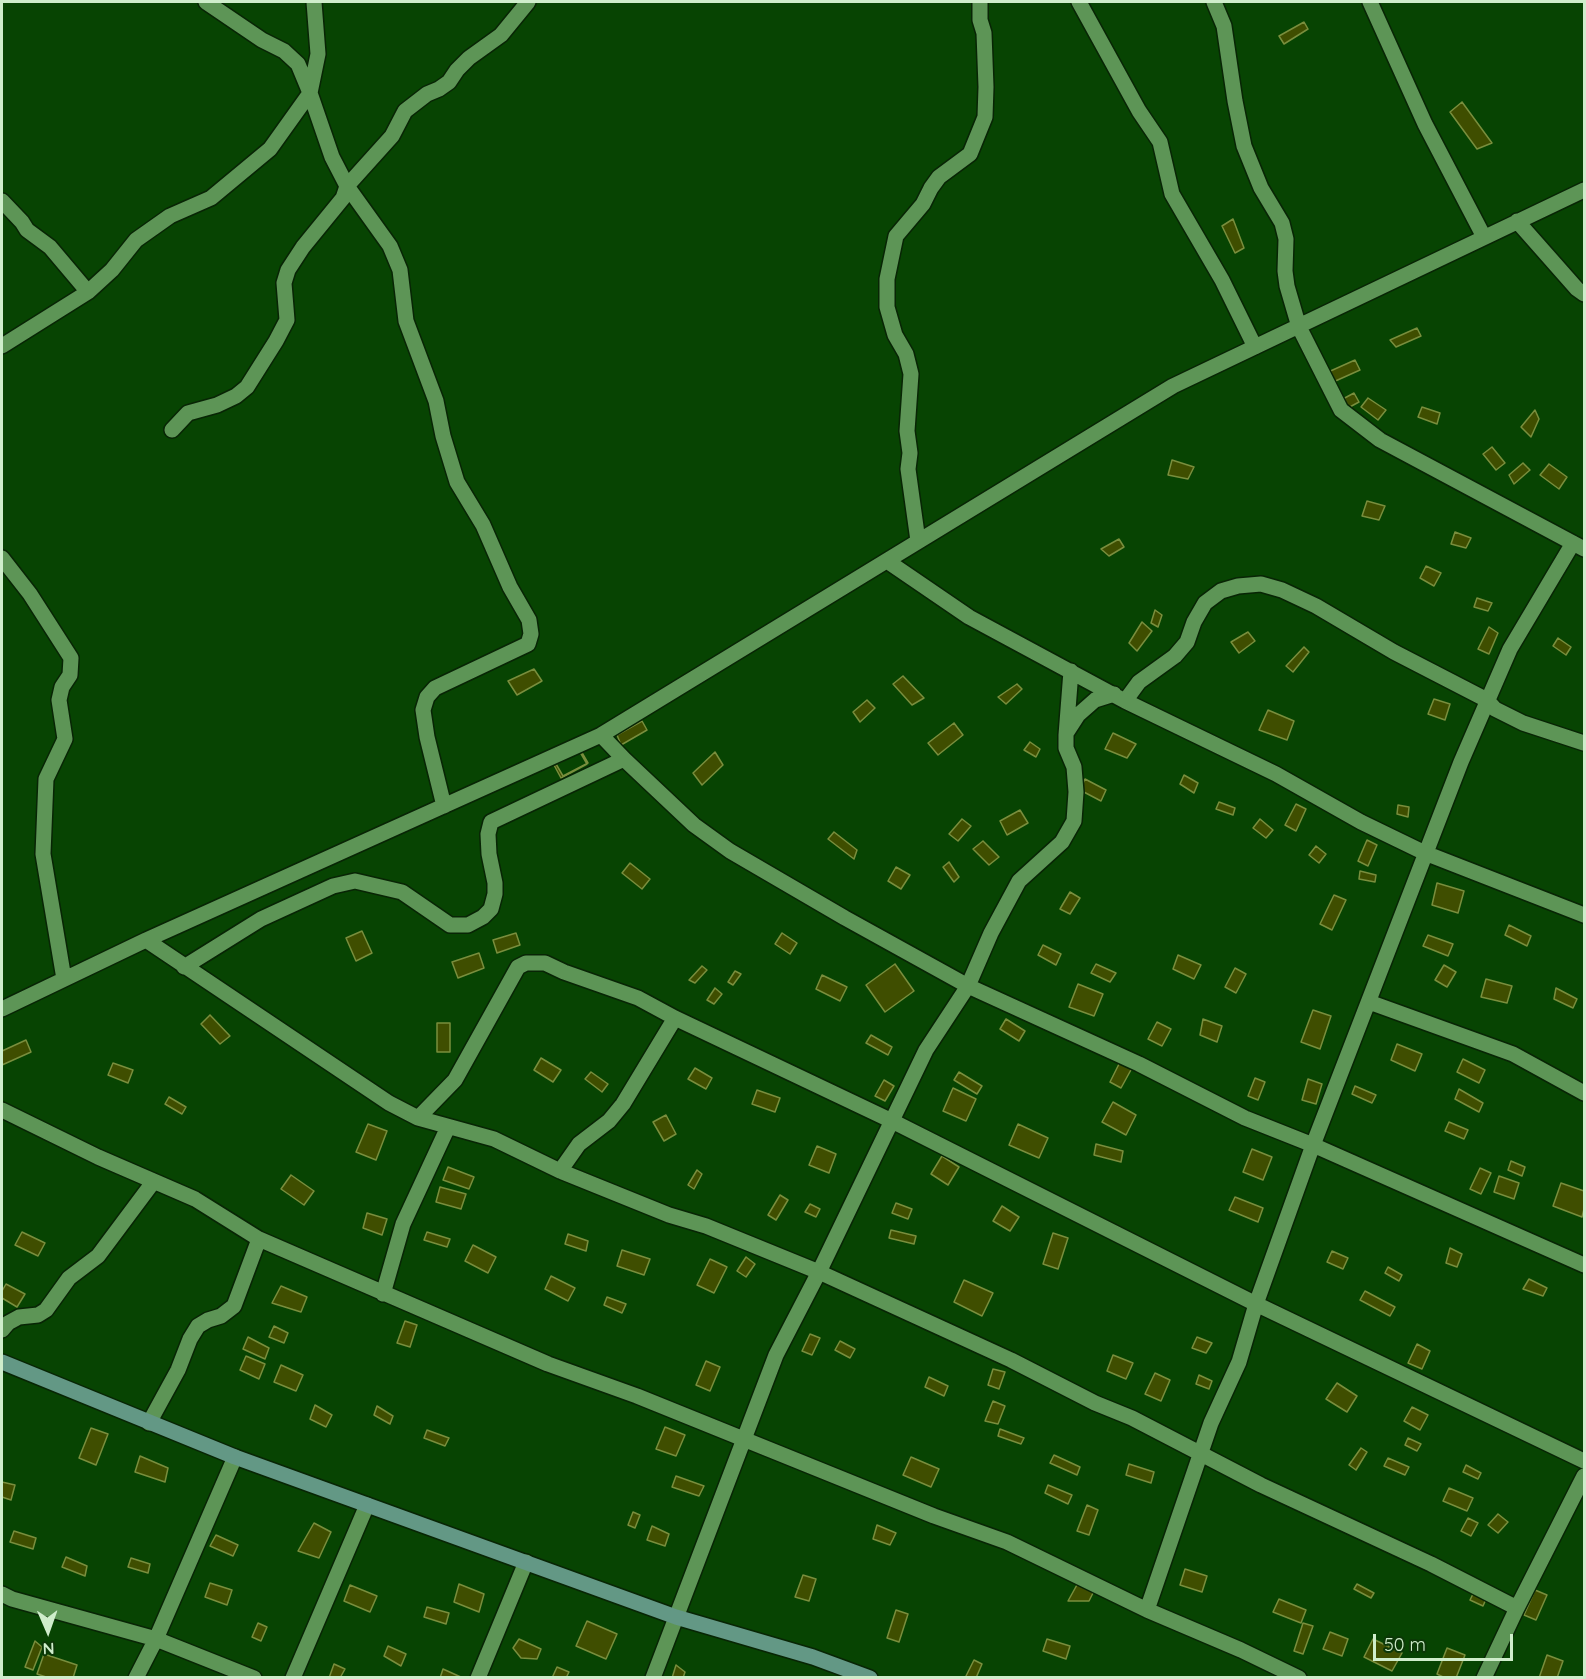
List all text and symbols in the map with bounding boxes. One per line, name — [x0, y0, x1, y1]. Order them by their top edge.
north arrow — [18, 1601, 78, 1661]
scale bar — [1376, 1622, 1516, 1660]
text: 50 m — [1384, 1633, 1426, 1656]
text: N — [42, 1639, 55, 1659]

